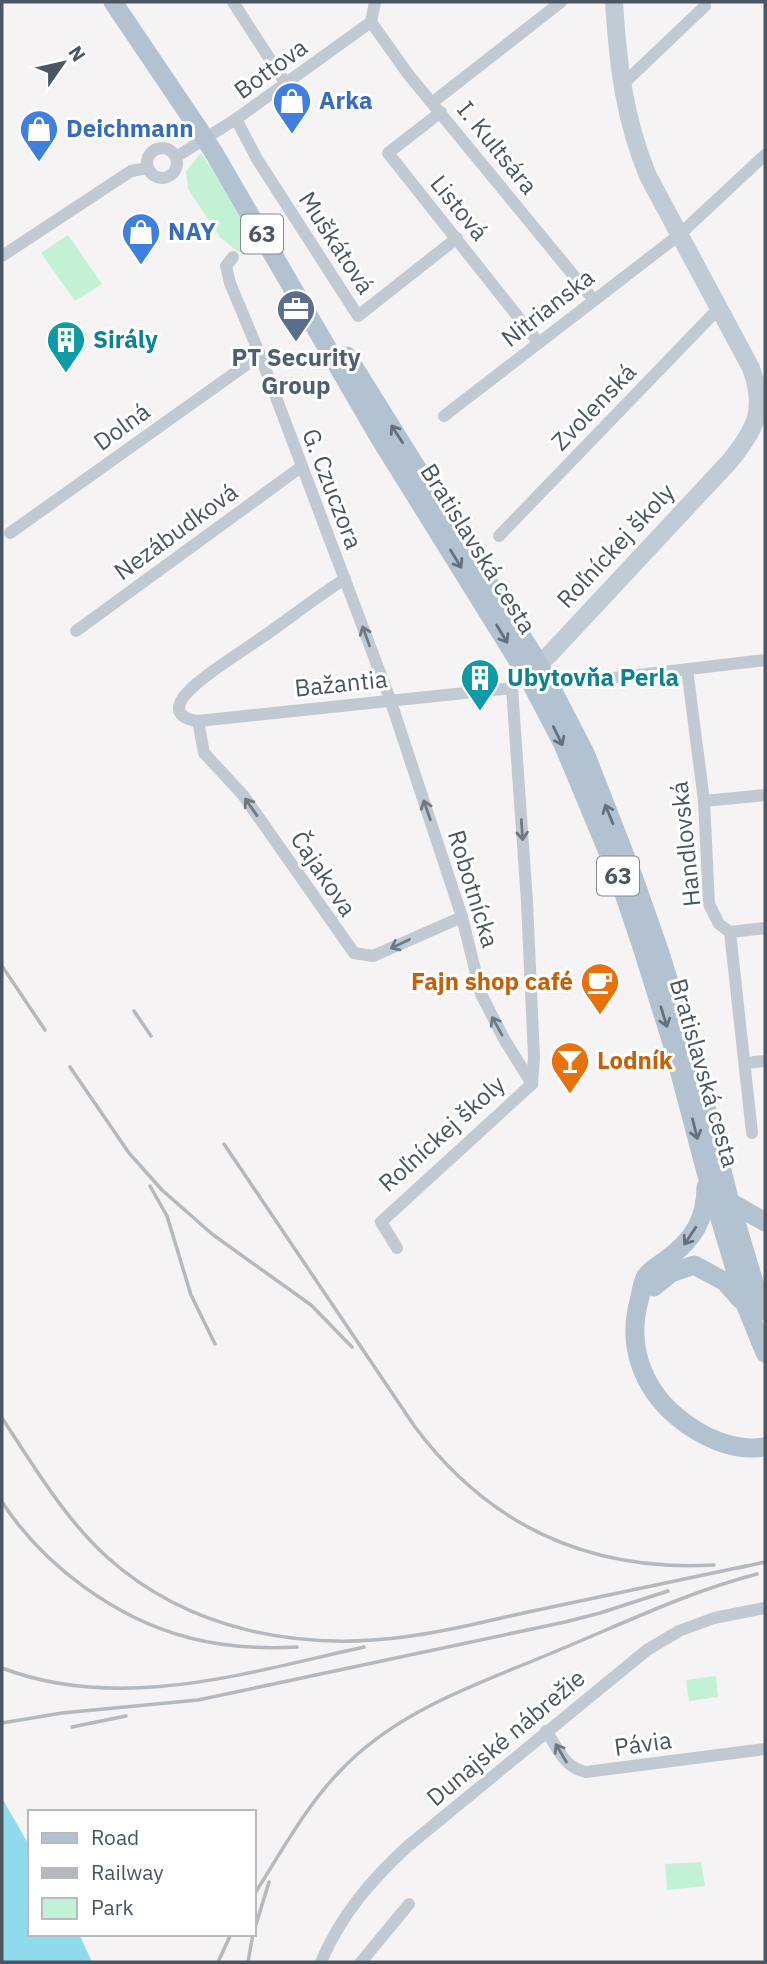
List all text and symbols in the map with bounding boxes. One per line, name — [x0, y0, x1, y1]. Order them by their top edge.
north arrow — [28, 28, 98, 98]
street label: Bottova — [227, 31, 314, 106]
text: N — [63, 41, 91, 66]
shop icon: Arka — [271, 80, 313, 135]
place label: Arka — [319, 84, 373, 116]
street label: I. Kultsára — [450, 94, 545, 201]
shop icon: Deichmann — [18, 108, 60, 163]
place label: Deichmann — [66, 112, 194, 144]
street label: Listová — [424, 168, 496, 247]
street label: Muškátová — [292, 185, 382, 300]
shop icon: NAY — [120, 211, 162, 266]
place label: NAY — [168, 215, 216, 247]
road number: 63 — [241, 215, 283, 254]
street label: Nitrianska — [494, 261, 601, 354]
office icon: PT Security Group — [275, 288, 317, 343]
building icon: Sirály — [45, 319, 87, 374]
place label: Sirály — [93, 323, 158, 355]
place label: PT Security Group — [231, 341, 361, 401]
street label: Zvolenská — [544, 356, 643, 457]
street label: Dolná — [87, 395, 156, 458]
street label: G. Czuczora — [295, 424, 371, 554]
one-way arrow — [389, 424, 403, 444]
street label: Bratislavská cesta — [414, 457, 544, 640]
street label: Nezábudková — [107, 475, 244, 587]
street label: Roľníckej školy — [549, 476, 681, 615]
one-way arrow — [449, 548, 463, 568]
one-way arrow — [495, 624, 509, 644]
one-way arrow — [358, 625, 371, 647]
building icon: Ubytovňa Perla — [459, 657, 501, 712]
place label: Ubytovňa Perla — [507, 661, 679, 693]
street label: Bažantia — [293, 662, 389, 704]
one-way arrow — [552, 725, 566, 746]
street label: Handlovská — [662, 780, 708, 908]
one-way arrow — [244, 798, 259, 817]
one-way arrow — [420, 800, 432, 822]
one-way arrow — [602, 804, 615, 826]
one-way arrow — [516, 818, 529, 841]
street label: Čajakova — [284, 825, 364, 923]
street label: Robotnícka — [441, 826, 507, 952]
road number: 63 — [597, 856, 639, 896]
one-way arrow — [390, 938, 411, 951]
cafe icon: Fajn shop café — [579, 961, 621, 1016]
place label: Fajn shop café — [411, 965, 573, 997]
street label: Bratislavská cesta — [663, 975, 747, 1171]
one-way arrow — [659, 1006, 672, 1028]
one-way arrow — [490, 1016, 503, 1037]
bar icon: Lodník — [549, 1040, 591, 1095]
place label: Lodník — [597, 1044, 673, 1076]
street label: Roľníckej školy — [371, 1068, 511, 1198]
one-way arrow — [689, 1117, 702, 1140]
one-way arrow — [683, 1226, 697, 1246]
street label: Dunajské nábrežie — [419, 1662, 591, 1813]
street label: Pávia — [612, 1723, 674, 1763]
one-way arrow — [553, 1743, 567, 1763]
legend — [28, 1810, 256, 1936]
text: Road — [91, 1823, 139, 1851]
text: Railway — [91, 1858, 164, 1886]
text: Park — [91, 1893, 134, 1921]

